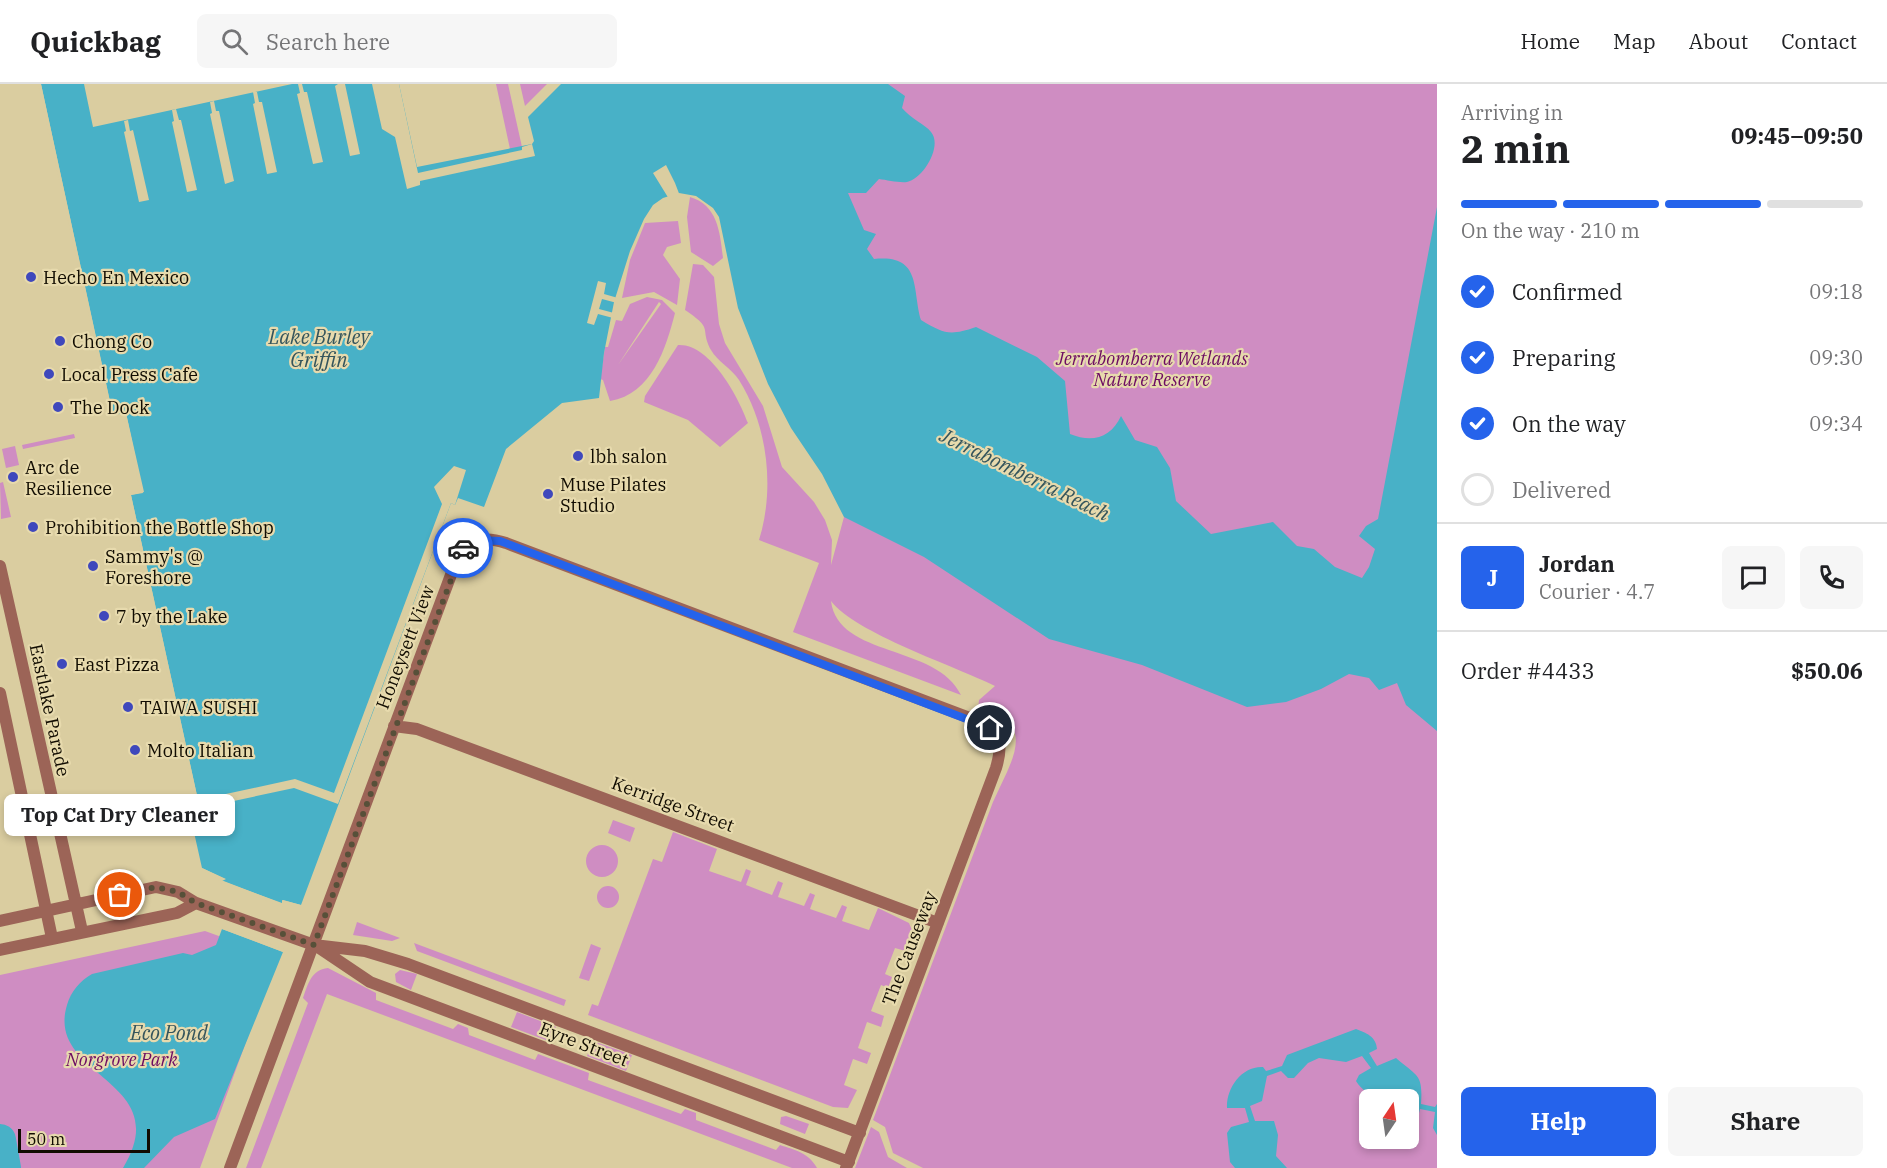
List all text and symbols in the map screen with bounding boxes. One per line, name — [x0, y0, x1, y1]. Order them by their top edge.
search box — [197, 14, 617, 68]
text: Quickbag — [30, 23, 161, 60]
icon: search — [218, 25, 251, 58]
text: Search here — [266, 27, 390, 56]
text: Home — [1520, 27, 1580, 55]
text: Map — [1613, 27, 1656, 55]
text: About — [1689, 27, 1748, 55]
text: Contact — [1781, 27, 1857, 55]
text: Arriving in — [1461, 99, 1563, 126]
text: 09:45–09:50 — [1731, 121, 1863, 150]
text: 2 min — [1461, 123, 1570, 174]
text: On the way · 210 m — [1461, 217, 1640, 244]
place label: Hecho En Mexico — [43, 266, 189, 289]
marker: Hecho En Mexico — [24, 270, 38, 284]
icon: check — [1461, 275, 1494, 308]
text: Confirmed — [1512, 277, 1623, 306]
text: 09:18 — [1809, 278, 1863, 305]
water label: Lake Burley Griffin — [267, 323, 372, 373]
place label: Chong Co — [72, 330, 152, 353]
marker: Chong Co — [53, 334, 67, 348]
icon: check — [1461, 341, 1494, 374]
text: Preparing — [1512, 343, 1616, 372]
text: 09:30 — [1809, 344, 1863, 371]
park label: Jerrabomberra Wetlands Nature Reserve — [1055, 347, 1248, 391]
place label: Local Press Cafe — [61, 363, 198, 386]
marker: Local Press Cafe — [42, 367, 56, 381]
place label: The Dock — [70, 396, 150, 419]
marker: The Dock — [51, 400, 65, 414]
icon: check — [1461, 407, 1494, 440]
text: On the way — [1512, 409, 1626, 438]
text: 09:34 — [1809, 410, 1863, 437]
water label: Jerrabomberra Reach — [935, 421, 1114, 527]
place label: lbh salon — [590, 445, 667, 468]
marker: lbh salon — [571, 449, 585, 463]
place label: Arc de Resilience — [25, 456, 112, 500]
marker: Arc de Resilience — [6, 470, 20, 484]
place label: Muse Pilates Studio — [560, 473, 666, 517]
text: Delivered — [1512, 475, 1611, 504]
marker: Muse Pilates Studio — [541, 487, 555, 501]
place label: Prohibition the Bottle Shop — [45, 516, 274, 539]
courier — [433, 518, 493, 578]
marker: Prohibition the Bottle Shop — [26, 520, 40, 534]
icon: car — [447, 532, 480, 565]
place label: Sammy's @ Foreshore — [105, 545, 203, 589]
button: chat — [1722, 546, 1785, 609]
button: phone — [1800, 546, 1863, 609]
text: Jordan — [1539, 549, 1615, 578]
marker: Sammy's @ Foreshore — [86, 559, 100, 573]
text: J — [1487, 563, 1498, 592]
text: Courier · 4.7 — [1539, 578, 1655, 605]
street label: Honeysett View — [371, 582, 439, 712]
place label: 7 by the Lake — [116, 605, 227, 628]
marker: 7 by the Lake — [97, 609, 111, 623]
street label: Eastlake Parade — [25, 642, 75, 778]
place label: East Pizza — [74, 653, 160, 676]
text: Order #4433 — [1461, 656, 1595, 685]
text: $50.06 — [1791, 656, 1863, 685]
marker: East Pizza — [55, 657, 69, 671]
place label: TAIWA SUSHI — [140, 696, 257, 719]
marker: TAIWA SUSHI — [121, 700, 135, 714]
pin — [964, 702, 1015, 753]
icon: home — [973, 711, 1006, 744]
place label: Molto Italian — [147, 739, 254, 762]
marker: Molto Italian — [128, 743, 142, 757]
street label: Kerridge Street — [609, 771, 737, 837]
callout: Top Cat Dry Cleaner — [4, 793, 236, 835]
text: Top Cat Dry Cleaner — [21, 801, 218, 828]
pin — [94, 869, 145, 920]
icon: bag — [103, 878, 136, 911]
street label: The Causeway — [877, 887, 942, 1008]
street label: Eyre Street — [536, 1017, 632, 1071]
water label: Eco Pond — [129, 1019, 209, 1046]
park label: Norgrove Park — [65, 1048, 178, 1071]
button: Help — [1461, 1087, 1656, 1156]
button: Share — [1668, 1087, 1863, 1156]
north arrow — [1359, 1089, 1419, 1149]
map controls — [1359, 1089, 1419, 1149]
scale bar — [18, 1126, 150, 1154]
text: 50 m — [27, 1129, 65, 1149]

